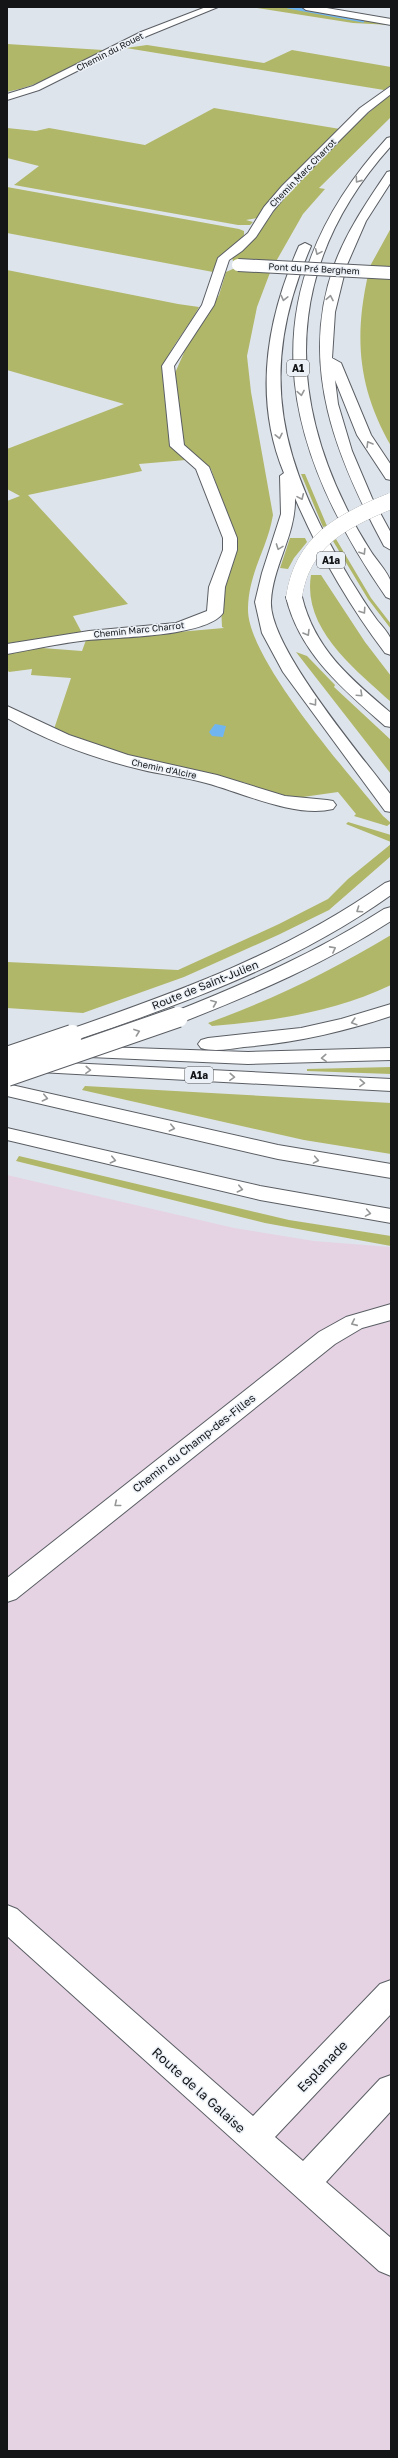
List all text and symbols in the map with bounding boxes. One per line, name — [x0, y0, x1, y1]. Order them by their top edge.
street label: Chemin du Rouet — [74, 30, 146, 73]
street label: Chemin Marc Charrot — [267, 136, 339, 209]
one-way arrow — [356, 176, 363, 183]
one-way arrow — [314, 249, 322, 256]
street label: Pont du Pré Berghem — [268, 261, 360, 276]
one-way arrow — [280, 295, 288, 301]
one-way arrow — [325, 295, 334, 301]
road number: A1 — [287, 360, 309, 376]
one-way arrow — [296, 390, 305, 396]
one-way arrow — [275, 433, 283, 439]
one-way arrow — [367, 441, 374, 448]
one-way arrow — [297, 493, 305, 500]
one-way arrow — [275, 543, 283, 550]
one-way arrow — [359, 548, 366, 555]
road number: A1a — [317, 552, 345, 568]
one-way arrow — [358, 607, 366, 614]
street label: Chemin Marc Charrot — [93, 619, 185, 640]
one-way arrow — [302, 629, 309, 636]
one-way arrow — [356, 689, 363, 696]
one-way arrow — [309, 699, 316, 706]
street label: Chemin d'Alcire — [130, 756, 198, 781]
one-way arrow — [356, 905, 363, 912]
one-way arrow — [328, 946, 336, 953]
street label: Route de Saint-Julien — [150, 957, 260, 1012]
one-way arrow — [211, 999, 218, 1007]
one-way arrow — [351, 1017, 358, 1026]
one-way arrow — [133, 1029, 140, 1037]
one-way arrow — [321, 1053, 327, 1062]
one-way arrow — [85, 1066, 91, 1074]
road number: A1a — [185, 1067, 213, 1083]
one-way arrow — [229, 1072, 235, 1081]
one-way arrow — [359, 1079, 365, 1088]
one-way arrow — [42, 1094, 48, 1102]
one-way arrow — [169, 1123, 175, 1131]
one-way arrow — [110, 1155, 116, 1163]
one-way arrow — [313, 1155, 319, 1163]
one-way arrow — [237, 1184, 243, 1192]
one-way arrow — [364, 1208, 371, 1217]
one-way arrow — [350, 1319, 357, 1327]
street label: Chemin du Champ-des-Filles — [130, 1391, 258, 1494]
one-way arrow — [115, 1500, 122, 1507]
street label: Esplanade — [294, 2037, 350, 2095]
street label: Route de la Galaise — [149, 2044, 249, 2136]

